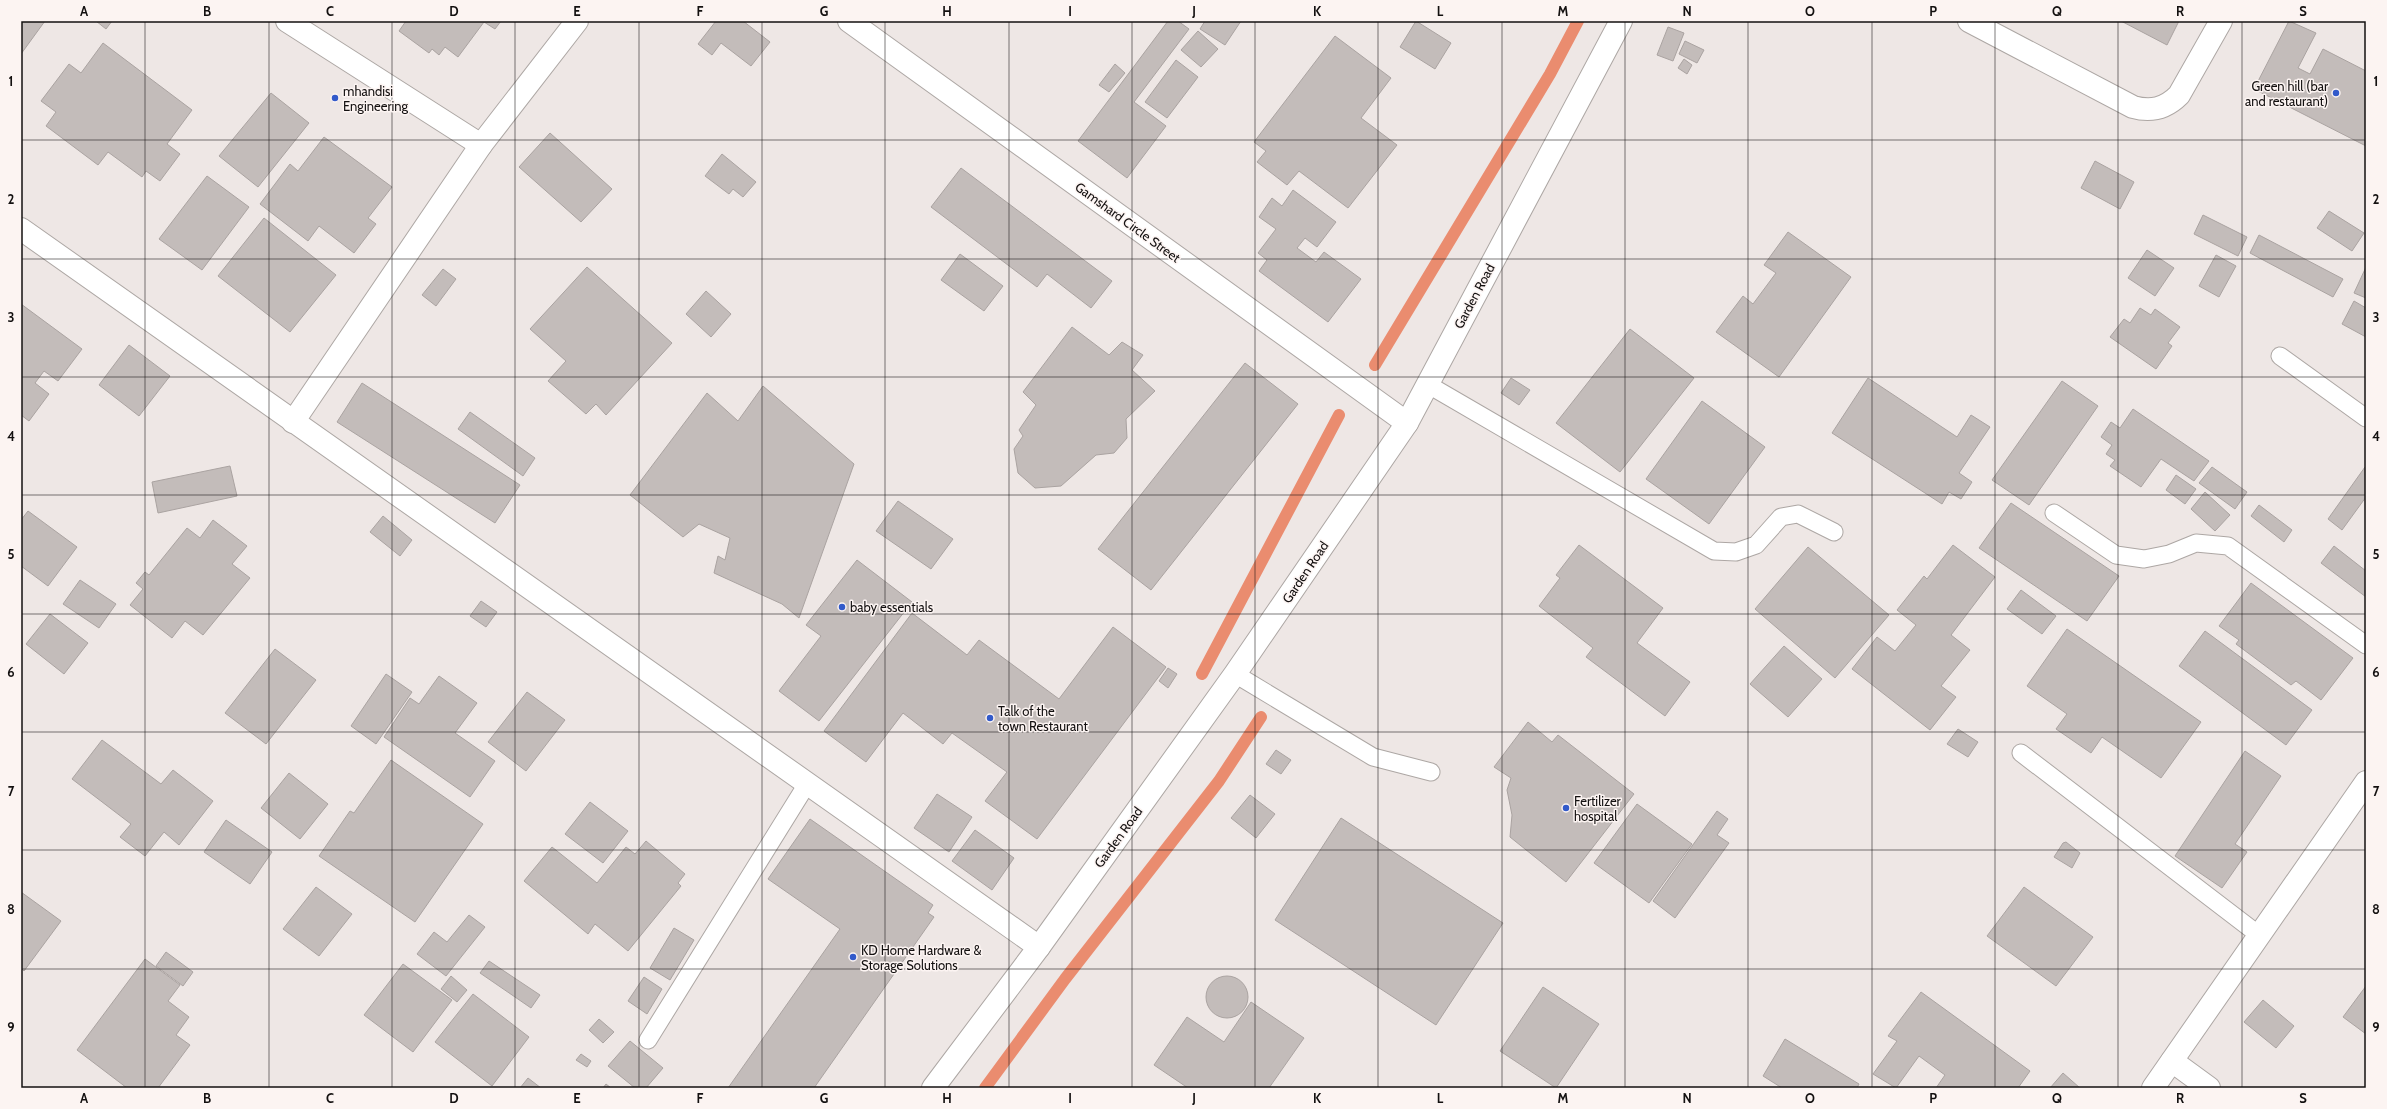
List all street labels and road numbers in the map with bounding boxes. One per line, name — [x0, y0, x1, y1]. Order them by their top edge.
street label: Gamshard Circle Street — [1072, 178, 1184, 266]
street label: Garden Road — [1450, 261, 1498, 331]
street label: Garden Road — [1278, 538, 1332, 606]
street label: Garden Road — [1091, 804, 1145, 870]

